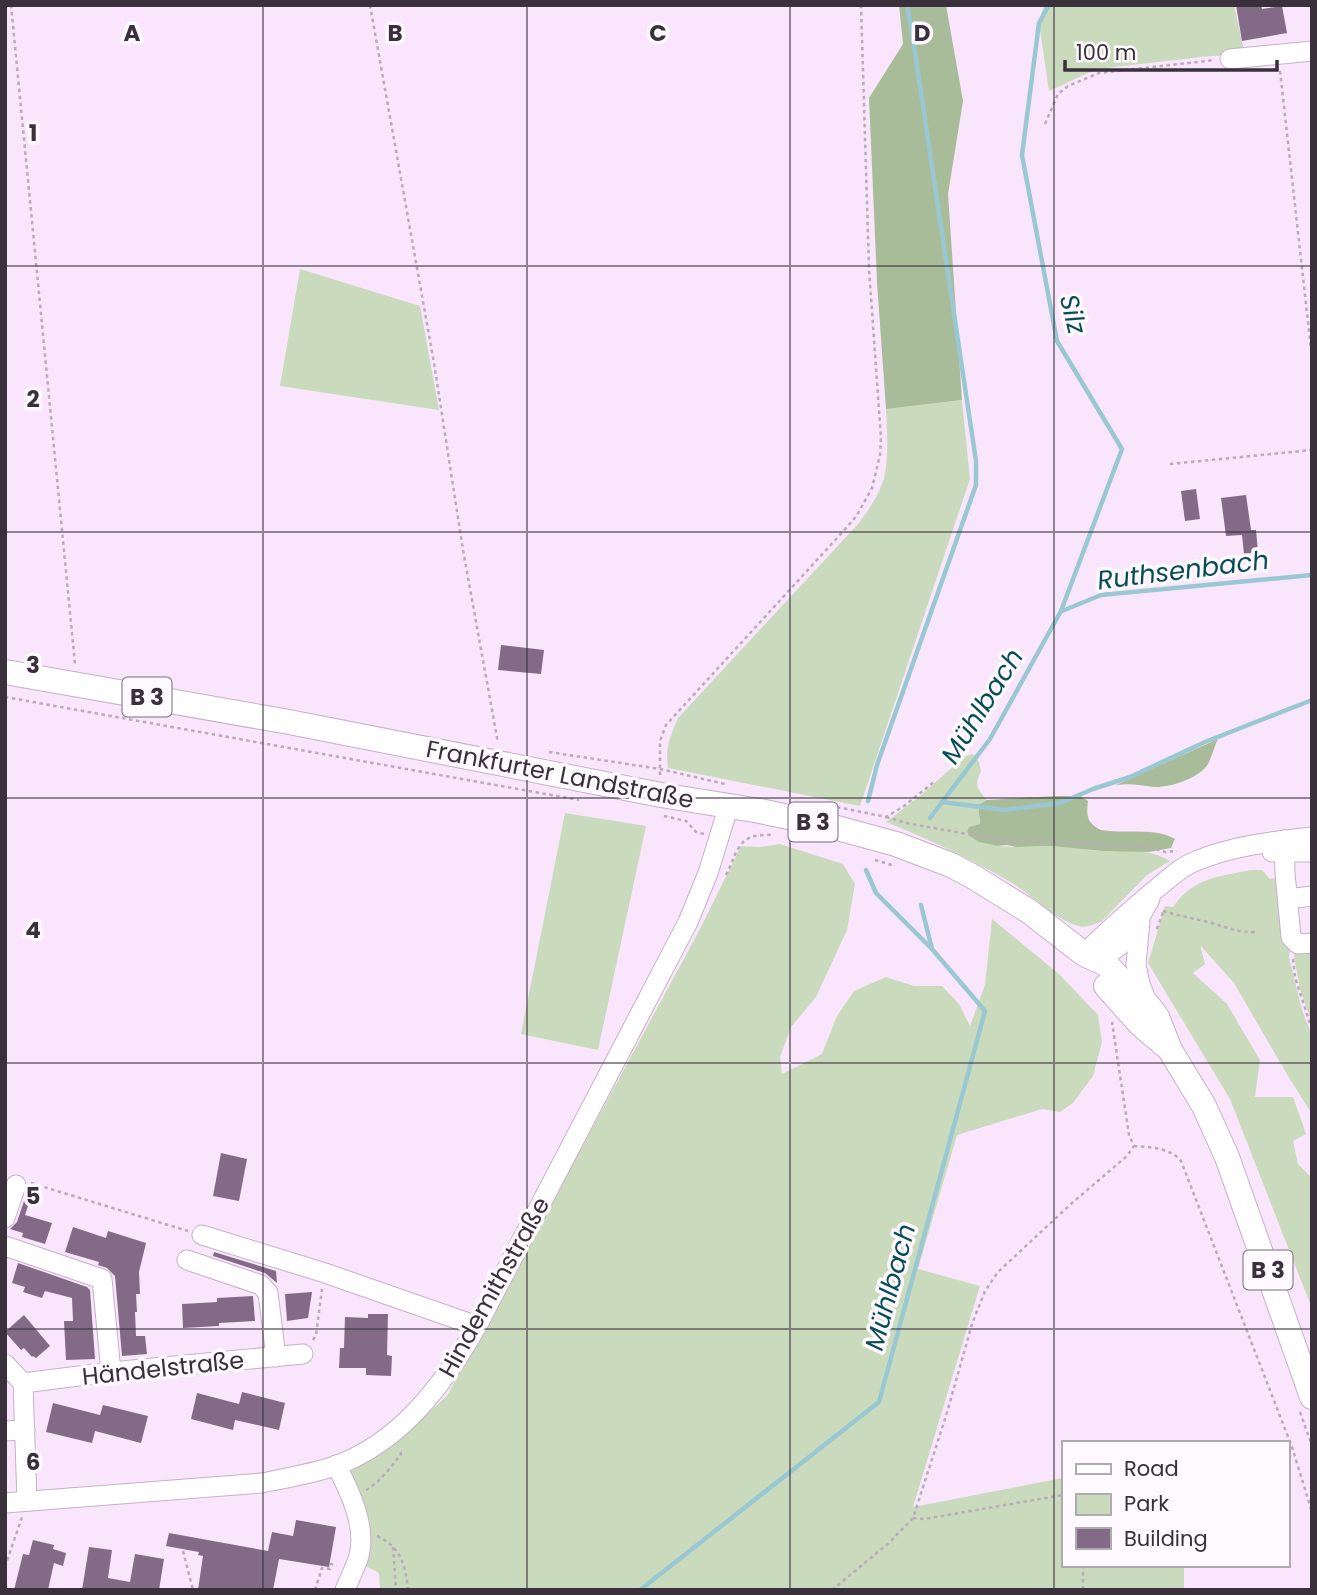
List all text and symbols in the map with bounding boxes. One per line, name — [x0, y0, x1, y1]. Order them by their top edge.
text: A — [124, 17, 141, 49]
text: B — [387, 17, 403, 49]
text: C — [649, 17, 667, 49]
text: D — [914, 17, 930, 49]
scale bar — [1065, 28, 1277, 72]
text: 100 m — [1076, 38, 1136, 67]
text: 1 — [29, 117, 37, 149]
water label: Silz — [1051, 290, 1095, 338]
text: 2 — [26, 383, 40, 415]
water label: Ruthsenbach — [1095, 542, 1271, 598]
water label: Mühlbach — [932, 641, 1032, 771]
text: 3 — [26, 649, 40, 681]
road number: B 3 — [122, 678, 172, 716]
street label: Frankfurter Landstraße — [423, 732, 697, 816]
road number: B 3 — [788, 802, 838, 842]
text: 4 — [25, 914, 41, 946]
text: 5 — [26, 1180, 40, 1212]
street label: Hindemithstraße — [431, 1191, 557, 1383]
water label: Mühlbach — [856, 1220, 924, 1354]
road number: B 3 — [1244, 1250, 1292, 1289]
street label: Händelstraße — [80, 1343, 246, 1393]
legend — [1062, 1441, 1289, 1567]
text: 6 — [26, 1446, 40, 1478]
text: Road — [1124, 1454, 1179, 1483]
text: Park — [1124, 1489, 1169, 1518]
text: Building — [1124, 1524, 1208, 1553]

